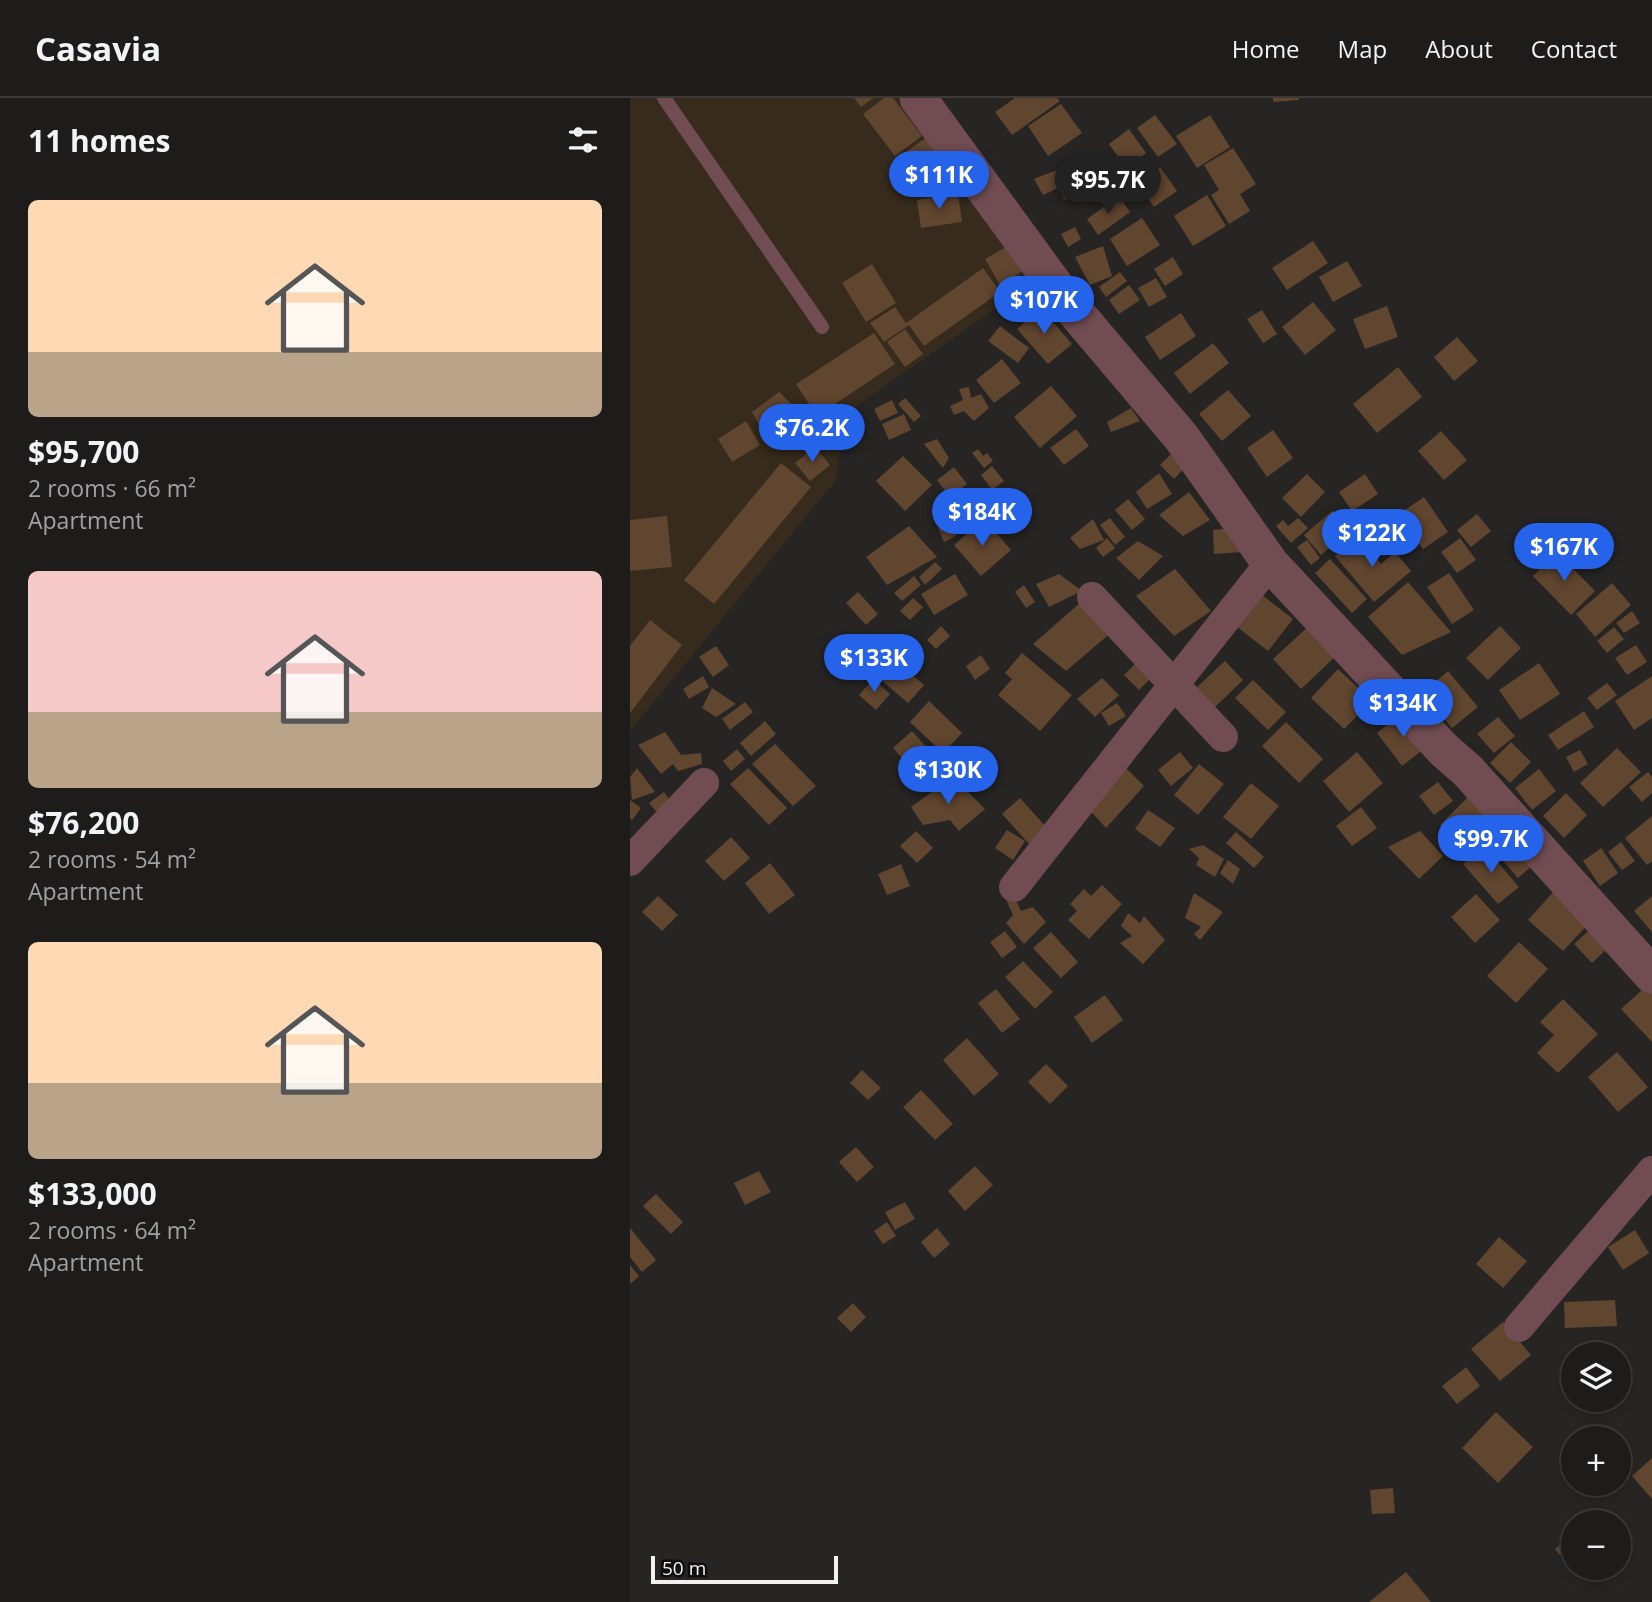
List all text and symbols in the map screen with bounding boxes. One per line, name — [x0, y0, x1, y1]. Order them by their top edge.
text: Casavia — [35, 26, 161, 71]
text: Home — [1232, 32, 1300, 65]
text: Map — [1338, 32, 1387, 65]
text: About — [1425, 32, 1493, 65]
text: Contact — [1531, 32, 1617, 65]
text: 11 homes — [28, 120, 171, 161]
icon: filters — [564, 121, 602, 159]
pin: $111K — [890, 152, 988, 211]
pin: $95.7K — [1051, 156, 1165, 216]
text: $111K — [905, 158, 973, 190]
text: $95.7K — [1071, 163, 1145, 195]
icon: home — [252, 245, 378, 371]
pin: $107K — [995, 276, 1093, 336]
text: $107K — [1010, 283, 1078, 315]
pin: $76.2K — [755, 404, 869, 464]
text: $76.2K — [775, 411, 849, 443]
text: $95,700 — [28, 431, 139, 472]
text: 2 rooms · 66 m² — [28, 472, 196, 504]
pin: $184K — [933, 489, 1031, 548]
text: $184K — [948, 495, 1016, 527]
text: Apartment — [28, 504, 144, 536]
pin: $122K — [1323, 510, 1421, 569]
text: $122K — [1338, 516, 1406, 548]
pin: $167K — [1515, 524, 1613, 583]
text: $167K — [1530, 530, 1598, 562]
icon: home — [252, 616, 378, 742]
pin: $133K — [825, 634, 923, 694]
text: $133K — [840, 641, 908, 673]
pin: $134K — [1354, 680, 1452, 739]
text: $134K — [1369, 686, 1437, 718]
pin: $130K — [899, 746, 997, 806]
text: $130K — [914, 753, 982, 785]
text: $76,200 — [28, 802, 139, 843]
pin: $99.7K — [1434, 816, 1548, 875]
text: $99.7K — [1454, 822, 1528, 854]
text: 2 rooms · 54 m² — [28, 843, 196, 875]
text: Apartment — [28, 875, 144, 907]
icon: home — [252, 987, 378, 1113]
text: $133,000 — [28, 1173, 157, 1214]
text: 2 rooms · 64 m² — [28, 1214, 196, 1246]
text: Apartment — [28, 1246, 144, 1278]
map controls — [1561, 1342, 1631, 1580]
button: layers — [1561, 1342, 1631, 1412]
button: + — [1561, 1426, 1631, 1496]
button: − — [1561, 1510, 1631, 1580]
scale bar — [651, 1553, 838, 1585]
text: 50 m — [662, 1555, 706, 1581]

